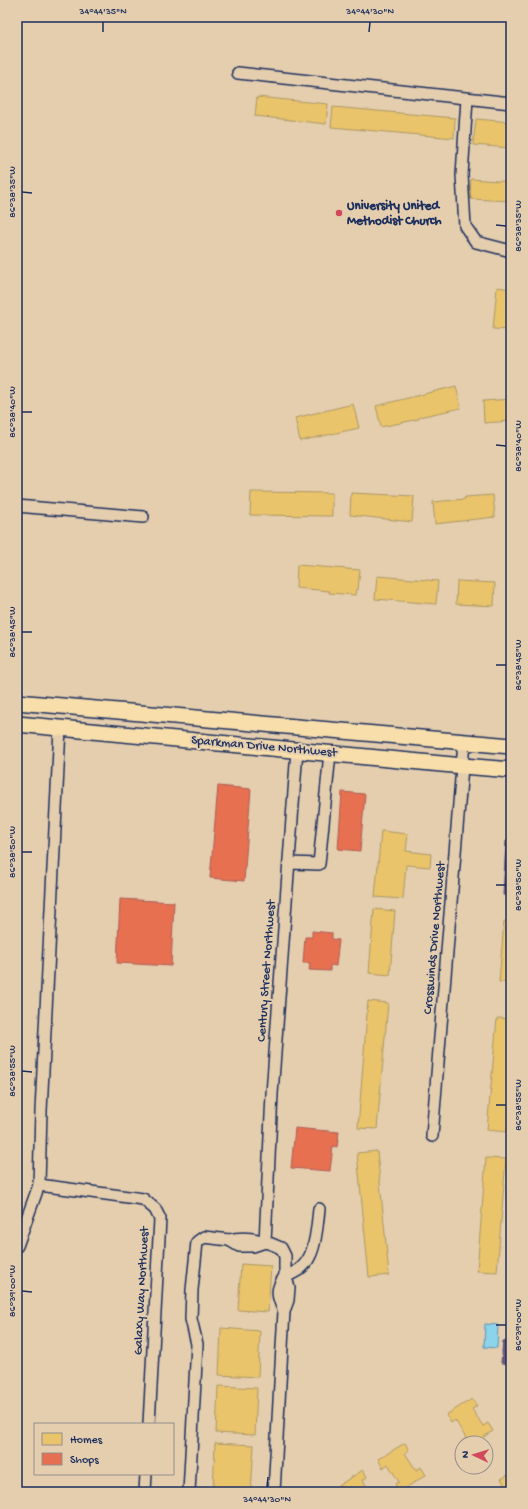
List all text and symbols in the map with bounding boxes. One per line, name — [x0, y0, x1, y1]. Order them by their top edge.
text: 34°44'35"N — [78, 6, 127, 18]
text: 34°44'30"N — [345, 6, 394, 18]
text: 86°38'35"W — [7, 166, 19, 218]
place label: University United Methodist Church — [347, 199, 442, 229]
text: 86°38'35"W — [513, 200, 525, 252]
marker: University United Methodist Church — [334, 208, 344, 218]
text: 86°38'40"W — [7, 386, 19, 438]
text: 86°38'40"W — [513, 420, 525, 472]
text: 86°38'45"W — [7, 606, 19, 657]
text: 86°38'45"W — [513, 639, 525, 690]
street label: Sparkman Drive Northwest — [191, 733, 339, 761]
text: 86°38'50"W — [7, 826, 19, 878]
street label: Crosswinds Drive Northwest — [421, 859, 449, 1015]
text: 86°38'50"W — [513, 859, 525, 911]
street label: Century Street Northwest — [255, 898, 280, 1042]
text: 86°38'55"W — [7, 1045, 19, 1097]
text: 86°38'55"W — [513, 1079, 525, 1131]
street label: Galaxy Way Northwest — [131, 1225, 153, 1356]
text: 86°39'00"W — [7, 1265, 19, 1317]
text: 86°39'00"W — [513, 1299, 525, 1351]
legend — [34, 1423, 174, 1475]
text: Homes — [70, 1434, 103, 1448]
north arrow — [454, 1435, 494, 1475]
text: N — [460, 1450, 472, 1458]
text: Shops — [70, 1454, 99, 1468]
text: 34°44'30"N — [242, 1494, 291, 1506]

